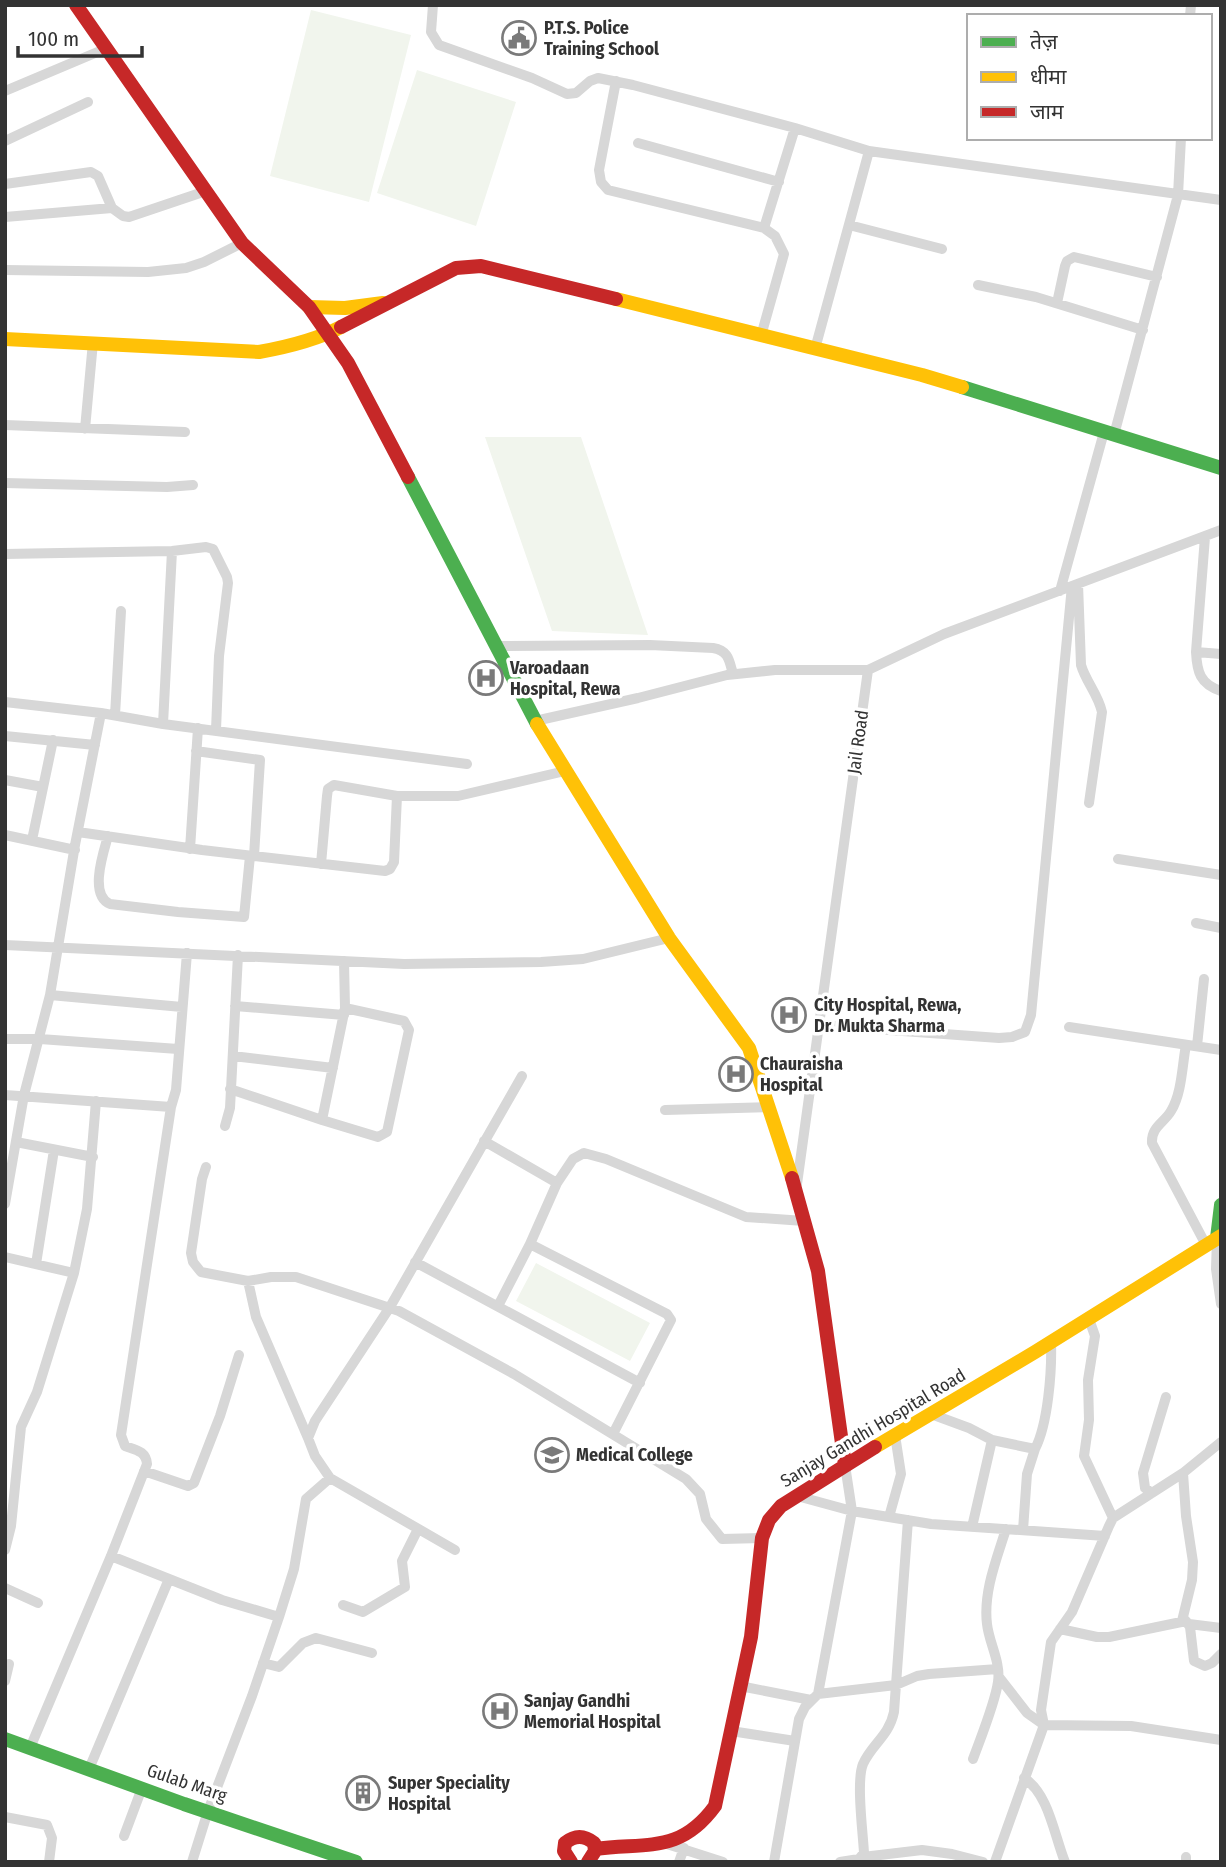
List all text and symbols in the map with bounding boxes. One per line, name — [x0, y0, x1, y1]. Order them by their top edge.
scale bar — [18, 14, 142, 58]
legend — [967, 14, 1212, 140]
place label: P.T.S. Police Training School — [544, 17, 659, 60]
public building icon: P.T.S. Police Training School — [500, 19, 538, 57]
text: 100 m — [28, 26, 79, 52]
text: तेज़ — [1030, 29, 1058, 55]
text: धीमा — [1030, 64, 1067, 90]
text: जाम — [1030, 99, 1064, 125]
place label: Varoadaan Hospital, Rewa — [509, 657, 621, 700]
hospital icon: Varoadaan Hospital, Rewa — [467, 659, 505, 697]
street label: Jail Road — [843, 708, 873, 776]
place label: City Hospital, Rewa, Dr. Mukta Sharma — [814, 994, 961, 1037]
hospital icon: City Hospital, Rewa, Dr. Mukta Sharma — [770, 996, 808, 1034]
place label: Chauraisha Hospital — [760, 1053, 843, 1096]
hospital icon: Chauraisha Hospital — [717, 1055, 755, 1093]
street label: Sanjay Gandhi Hospital Road — [776, 1364, 970, 1492]
school or university icon: Medical College — [533, 1436, 571, 1474]
place label: Medical College — [576, 1444, 693, 1466]
place label: Sanjay Gandhi Memorial Hospital — [524, 1690, 661, 1733]
hospital icon: Sanjay Gandhi Memorial Hospital — [481, 1692, 519, 1730]
street label: Gulab Marg — [144, 1759, 230, 1807]
place label: Super Speciality Hospital — [388, 1772, 510, 1815]
building icon: Super Speciality Hospital — [344, 1774, 382, 1812]

